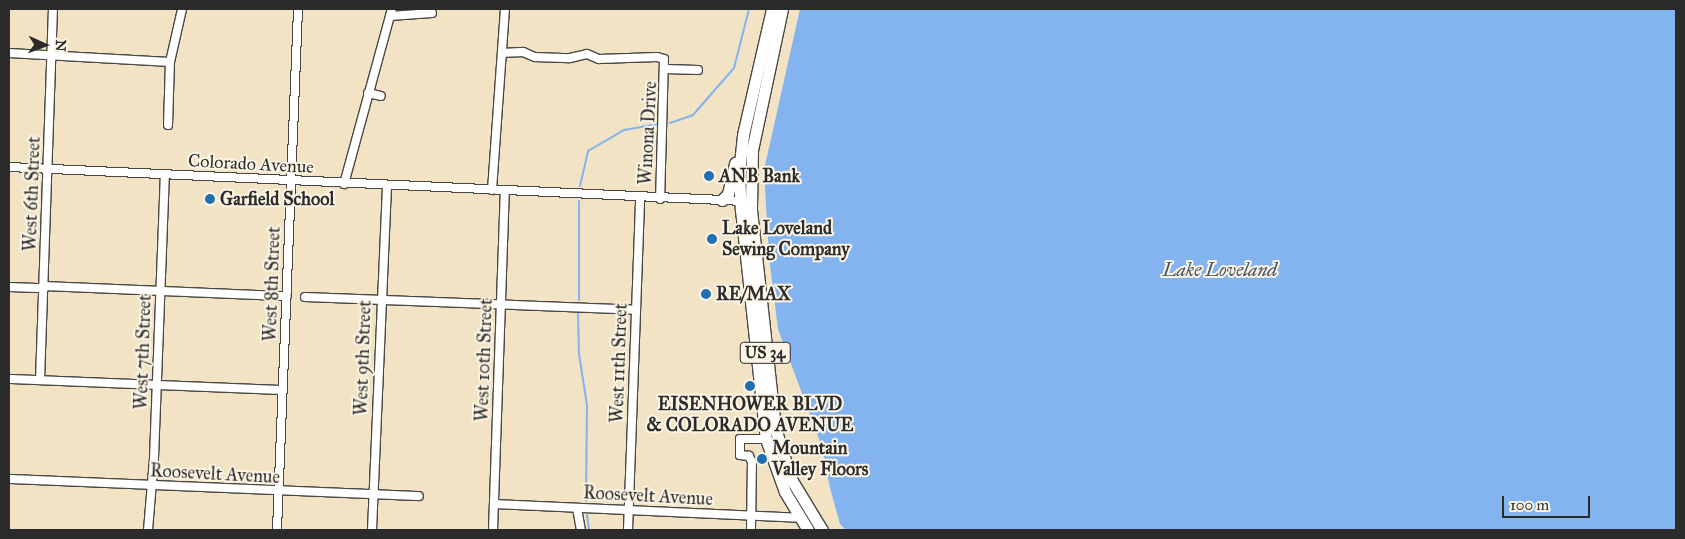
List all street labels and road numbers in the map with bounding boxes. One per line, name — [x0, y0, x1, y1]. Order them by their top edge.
street label: Winona Drive — [634, 81, 662, 185]
street label: West 6th Street — [19, 136, 45, 252]
street label: Colorado Avenue — [188, 150, 314, 178]
street label: West 8th Street — [259, 226, 285, 342]
street label: West 7th Street — [130, 294, 156, 410]
street label: West 10th Street — [471, 298, 497, 422]
street label: West 9th Street — [350, 300, 376, 416]
street label: West 11th Street — [606, 303, 632, 423]
road number: US 34 — [739, 339, 791, 366]
street label: Roosevelt Avenue — [150, 460, 280, 488]
street label: Roosevelt Avenue — [583, 482, 713, 510]

